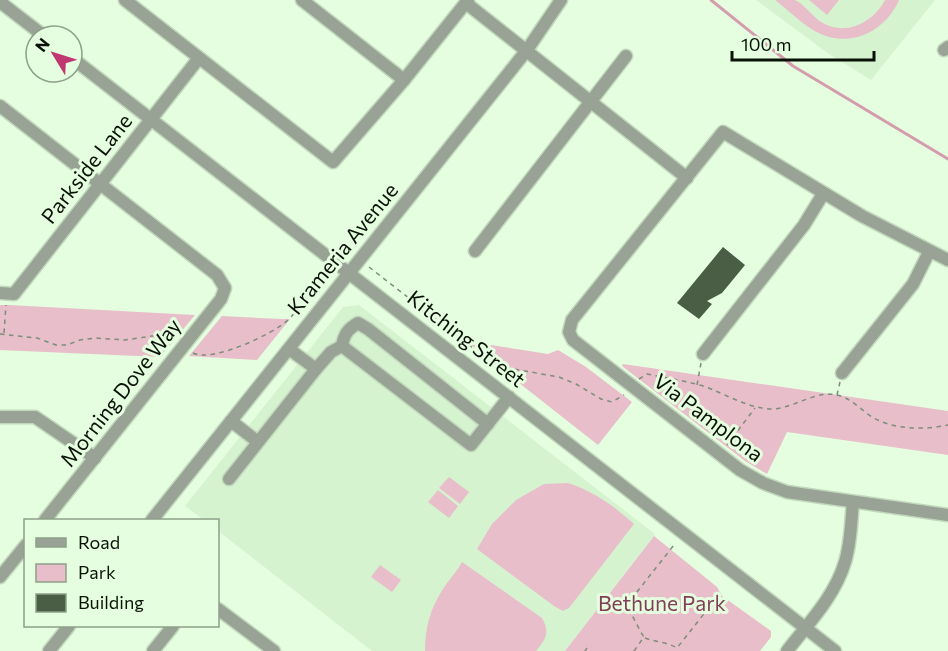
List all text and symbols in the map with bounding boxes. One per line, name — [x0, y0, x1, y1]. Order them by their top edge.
north arrow — [24, 24, 84, 84]
scale bar — [732, 24, 874, 62]
text: 100 m — [741, 33, 791, 55]
text: N — [31, 34, 53, 55]
street label: Parkside Lane — [35, 108, 136, 228]
street label: Krameria Avenue — [281, 177, 402, 319]
street label: Kitching Street — [403, 284, 531, 392]
street label: Morning Dove Way — [54, 313, 185, 471]
street label: Via Pamplona — [649, 368, 769, 466]
legend — [24, 519, 219, 627]
text: Road — [78, 531, 120, 553]
text: Park — [78, 561, 116, 583]
park label: Bethune Park — [598, 590, 726, 615]
text: Building — [78, 591, 144, 613]

